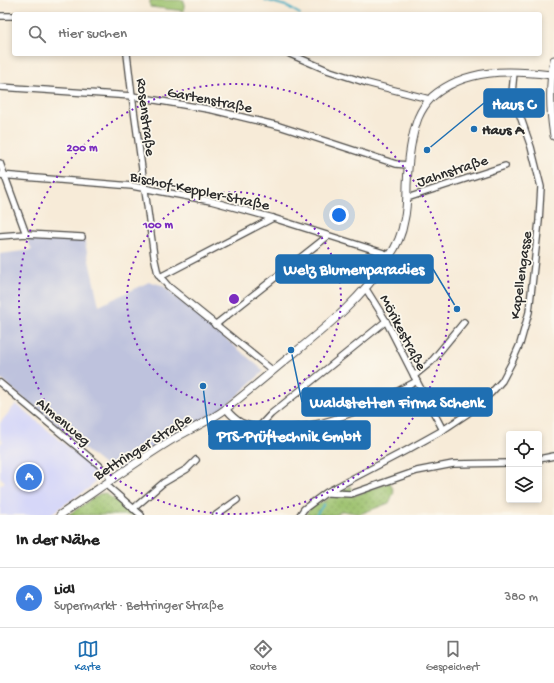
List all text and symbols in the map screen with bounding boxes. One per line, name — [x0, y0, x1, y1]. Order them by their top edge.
search box — [12, 12, 542, 56]
icon: search — [26, 23, 48, 45]
text: Hier suchen — [58, 25, 127, 43]
street label: Rosenstraße — [131, 77, 159, 157]
street label: Gartenstraße — [166, 84, 254, 118]
callout: Haus C — [484, 89, 544, 117]
text: Haus C — [492, 97, 537, 116]
place label: Haus A — [482, 122, 525, 140]
marker: Haus A — [469, 124, 479, 134]
text: 200 m — [67, 142, 98, 156]
street label: Jahnstraße — [415, 152, 491, 192]
street label: Bischof-Keppler-Straße — [127, 168, 271, 216]
your location — [329, 205, 349, 225]
text: 100 m — [142, 219, 173, 233]
street label: Kapellengasse — [507, 230, 537, 321]
callout: Welz Blumenparadies — [276, 255, 433, 283]
text: Welz Blumenparadies — [283, 262, 426, 281]
centre of rings — [227, 292, 241, 306]
street label: Mörikestraße — [375, 292, 430, 374]
callout: Waldstetten Firma Schenk — [302, 388, 492, 416]
street label: Almenweg — [32, 395, 94, 451]
text: Waldstetten Firma Schenk — [309, 395, 486, 414]
street label: Bettringer Straße — [90, 410, 196, 486]
callout: PTS-Prüftechnik GmbH — [209, 421, 370, 449]
text: PTS-Prüftechnik GmbH — [216, 428, 362, 448]
map controls — [506, 431, 542, 503]
button: locate — [506, 431, 542, 467]
pin: A — [16, 462, 42, 492]
button: layers — [506, 467, 542, 503]
text: In der Nähe — [16, 531, 99, 551]
text: Lidl — [54, 581, 75, 599]
text: A — [25, 590, 33, 605]
text: 380 m — [504, 590, 538, 605]
text: Supermarkt · Bettringer Straße — [54, 599, 223, 614]
tab: Karte — [75, 638, 101, 674]
tab: Route — [250, 638, 277, 674]
tab: Gespeichert — [426, 638, 479, 674]

